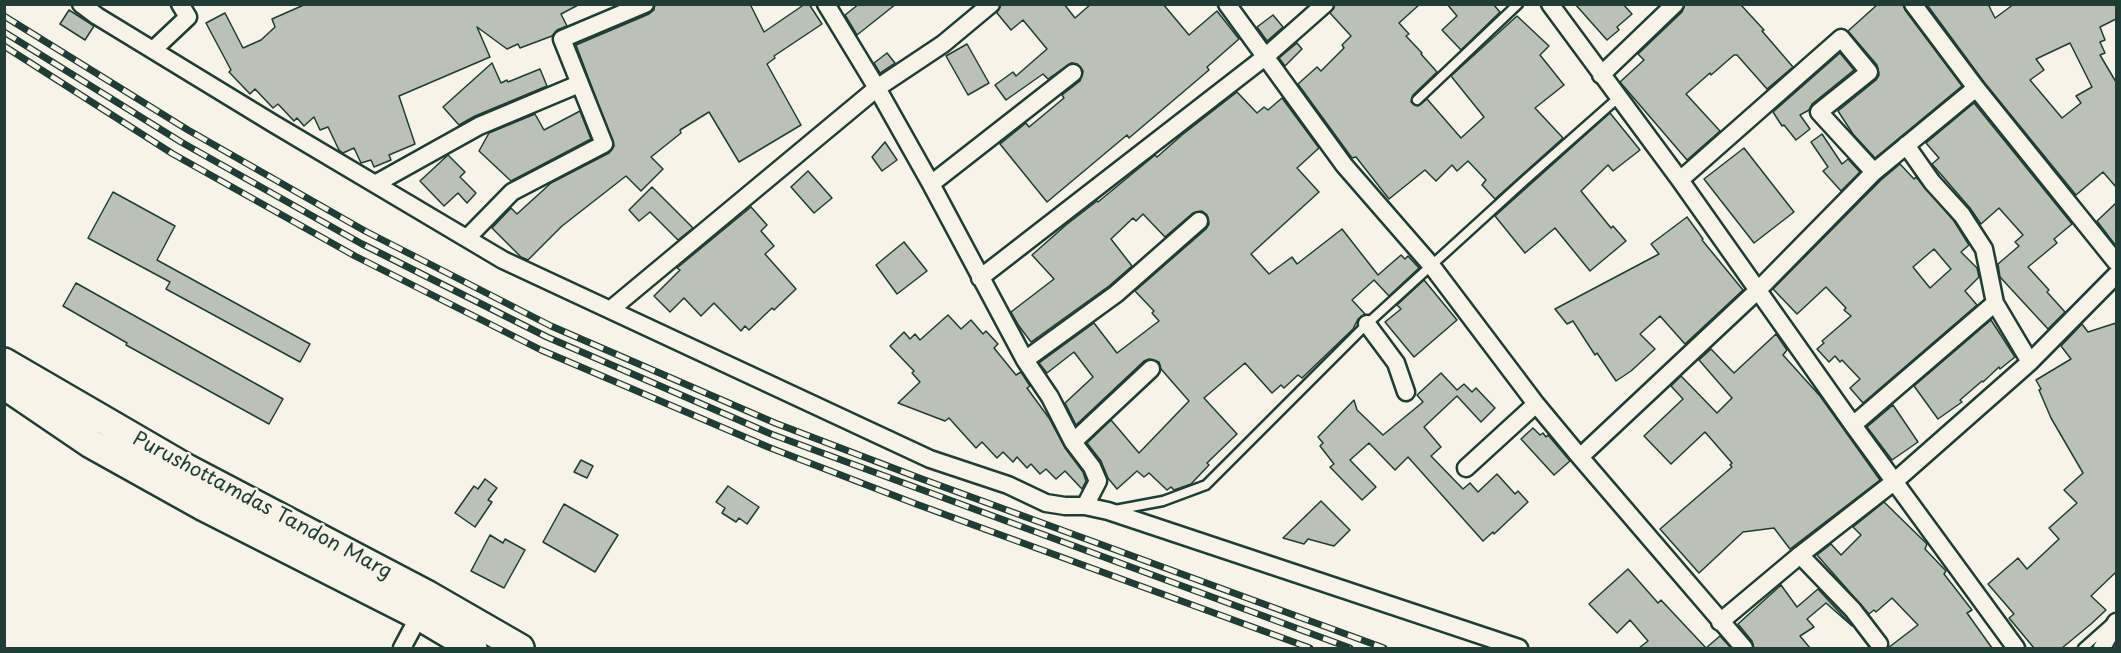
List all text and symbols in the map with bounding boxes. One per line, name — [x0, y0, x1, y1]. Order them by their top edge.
street label: Purushottamdas Tandon Marg — [128, 427, 396, 585]

